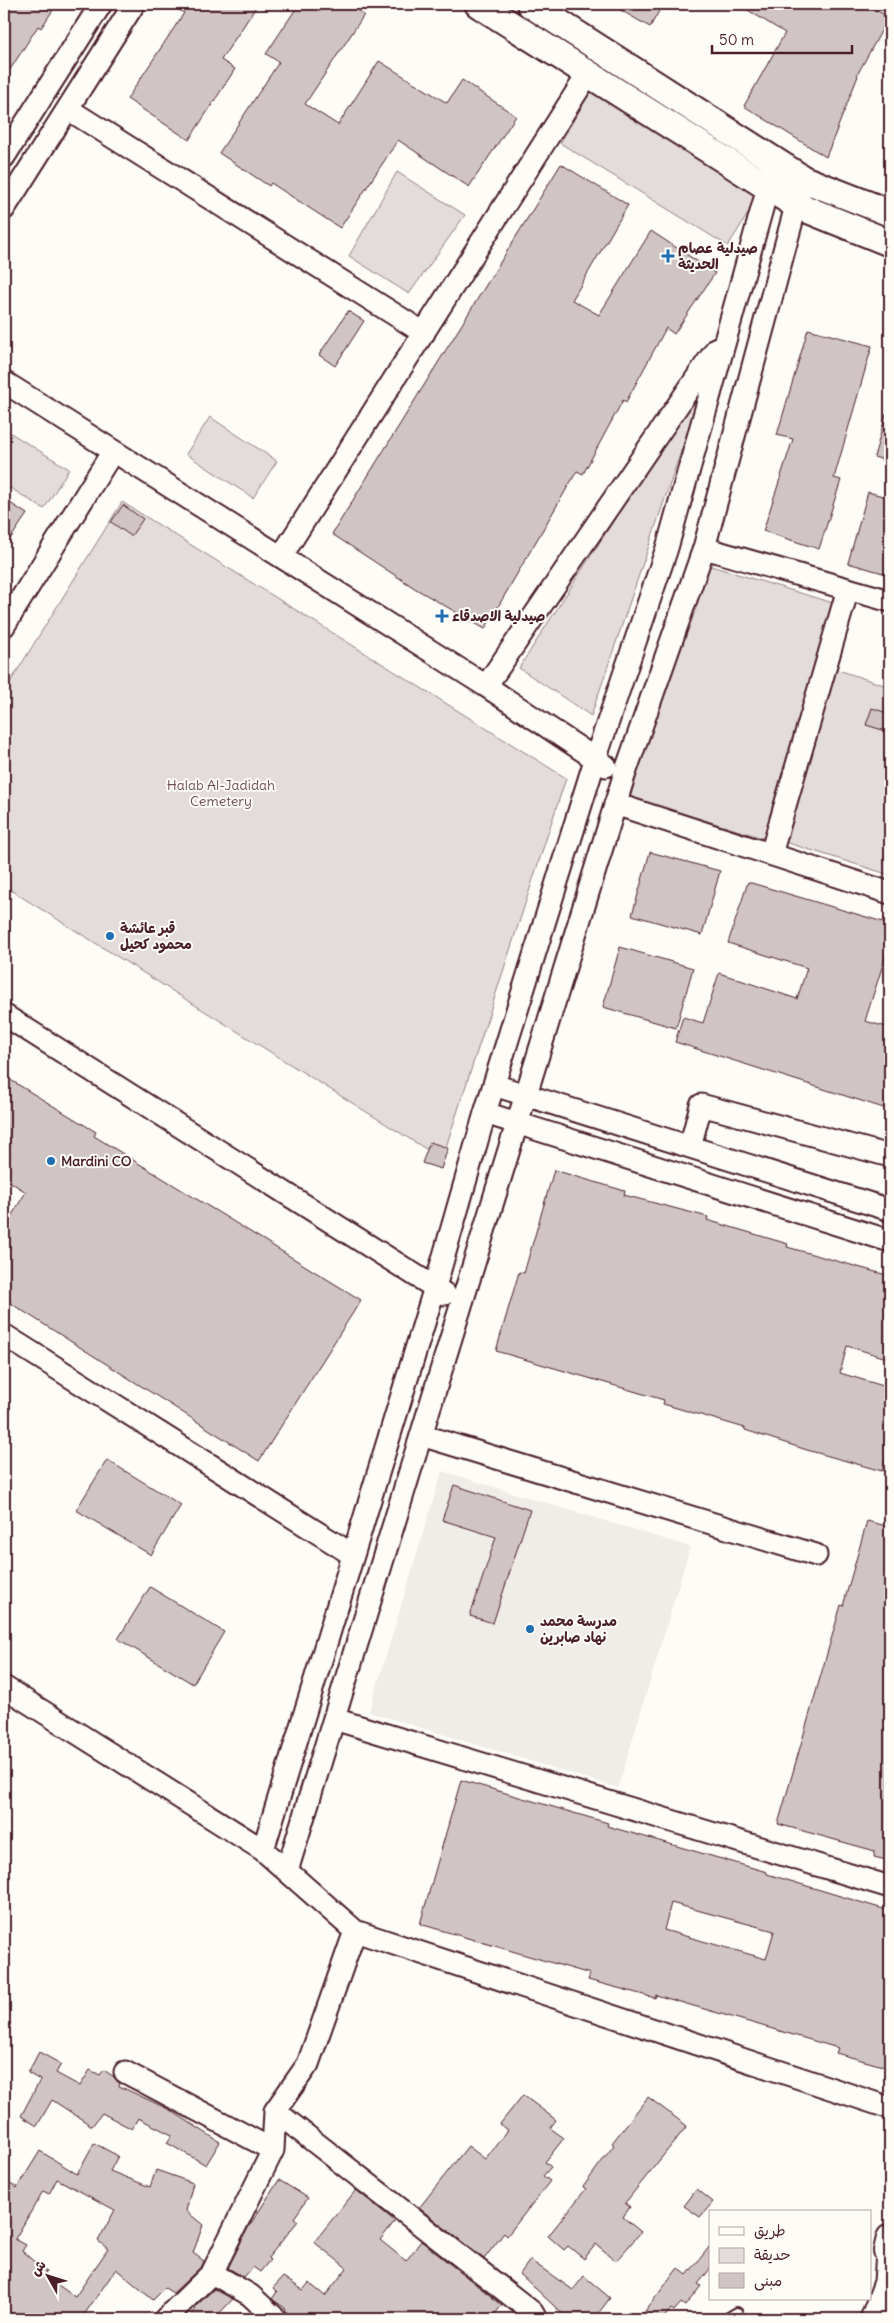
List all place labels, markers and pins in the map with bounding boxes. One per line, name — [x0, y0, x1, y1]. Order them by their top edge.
place label: صيدلية عصام الحديثة — [678, 239, 758, 273]
marker: صيدلية عصام الحديثة — [662, 250, 674, 262]
place label: صيدلية الاصدقاء — [452, 607, 545, 625]
marker: صيدلية الاصدقاء — [436, 610, 448, 622]
place label: قبر عائشة محمود كحيل — [120, 919, 192, 954]
marker: قبر عائشة محمود كحيل — [104, 930, 116, 942]
place label: Mardini CO — [61, 1152, 132, 1170]
marker: Mardini CO — [45, 1155, 57, 1167]
place label: مدرسة محمد نهاد صابرين — [540, 1612, 617, 1646]
marker: مدرسة محمد نهاد صابرين — [524, 1623, 536, 1635]

